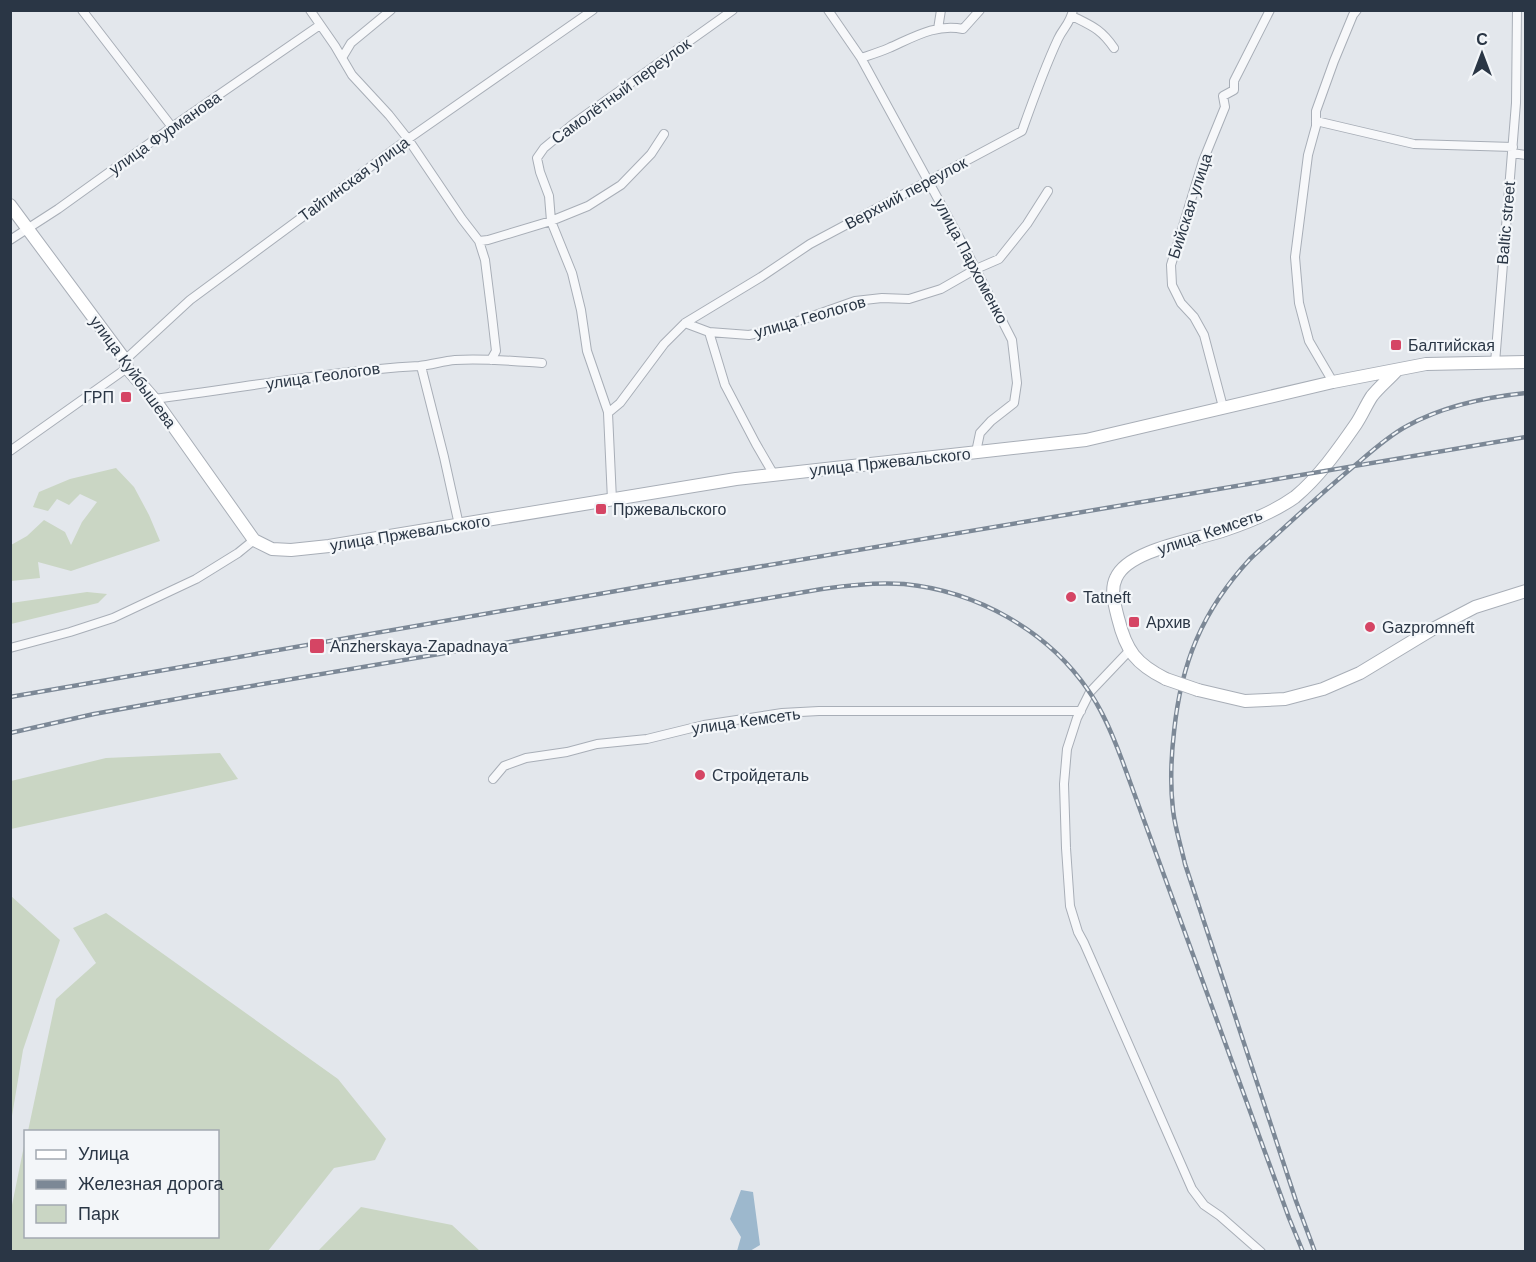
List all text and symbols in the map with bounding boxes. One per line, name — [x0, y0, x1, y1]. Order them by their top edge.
north arrow — [1452, 24, 1512, 84]
text: С — [1476, 31, 1488, 48]
street label: Самолётный переулок — [548, 34, 695, 147]
street label: улица Фурманова — [106, 88, 224, 178]
street label: Тайгинская улица — [296, 133, 412, 225]
street label: Бийская улица — [1165, 151, 1215, 261]
street label: Верхний переулок — [842, 153, 971, 232]
street label: Baltic street — [1494, 180, 1518, 265]
street label: улица Пархоменко — [931, 196, 1011, 326]
street label: улица Геологов — [752, 293, 868, 341]
street label: улица Куйбышева — [87, 313, 179, 431]
place label: Балтийская — [1408, 337, 1495, 354]
marker: Балтийская — [1389, 338, 1403, 352]
street label: улица Геологов — [265, 360, 381, 392]
place label: ГРП — [83, 389, 114, 406]
marker: ГРП — [119, 390, 133, 404]
street label: улица Пржевальского — [809, 445, 971, 479]
place label: Пржевальского — [613, 501, 726, 518]
marker: Пржевальского — [594, 502, 608, 516]
street label: улица Кемсеть — [1155, 506, 1265, 558]
street label: улица Пржевальского — [329, 512, 491, 554]
place label: Tatneft — [1083, 589, 1132, 606]
marker: Tatneft — [1064, 590, 1078, 604]
place label: Архив — [1146, 614, 1191, 631]
marker: Архив — [1127, 615, 1141, 629]
place label: Gazpromneft — [1382, 619, 1475, 636]
marker: Gazpromneft — [1363, 620, 1377, 634]
marker: Anzherskaya-Zapadnaya — [308, 637, 326, 655]
place label: Anzherskaya-Zapadnaya — [330, 638, 508, 655]
street label: улица Кемсеть — [691, 705, 801, 737]
place label: Стройдеталь — [712, 767, 809, 784]
marker: Стройдеталь — [693, 768, 707, 782]
legend — [24, 1130, 219, 1238]
text: Улица — [78, 1144, 130, 1164]
text: Железная дорога — [78, 1174, 225, 1194]
text: Парк — [78, 1204, 119, 1224]

